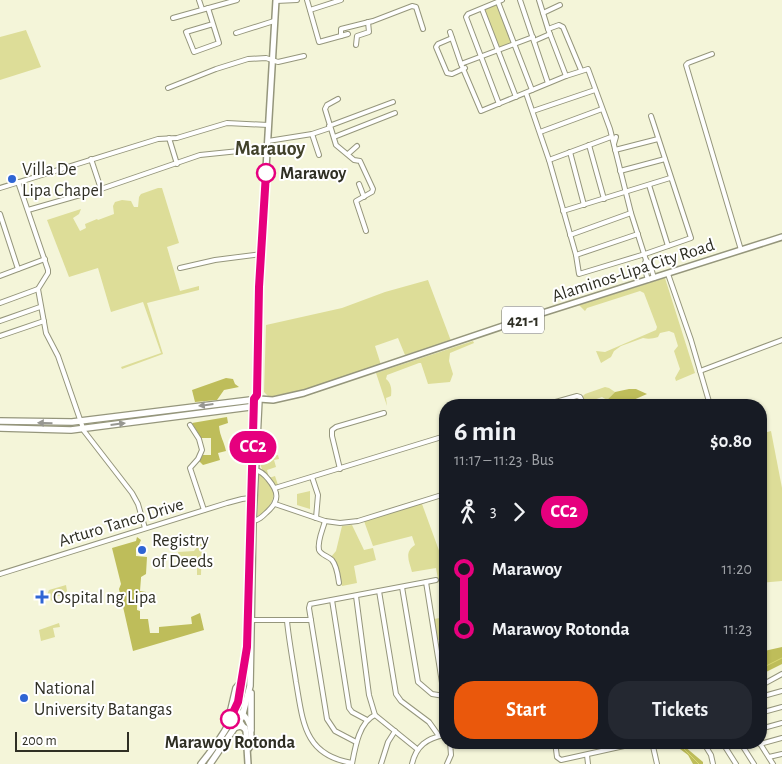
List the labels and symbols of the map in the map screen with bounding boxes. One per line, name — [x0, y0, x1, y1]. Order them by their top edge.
district label: Marauoy — [235, 139, 305, 159]
place label: Villa De Lipa Chapel — [22, 161, 103, 200]
marker: Marawoy — [256, 163, 276, 183]
place label: Marawoy — [280, 165, 347, 183]
marker: Villa De Lipa Chapel — [6, 173, 18, 185]
street label: Alaminos-Lipa City Road — [550, 236, 717, 306]
road number: 421-1 — [502, 306, 544, 334]
one-way arrow — [198, 401, 214, 409]
one-way arrow — [36, 418, 52, 426]
one-way arrow — [111, 420, 127, 428]
line badge: CC2 — [224, 431, 282, 463]
street label: Arturo Tanco Drive — [57, 495, 186, 551]
place label: Registry of Deeds — [152, 532, 213, 571]
marker: Registry of Deeds — [136, 544, 148, 556]
place label: Ospital ng Lipa — [53, 589, 156, 607]
marker: Ospital ng Lipa — [35, 590, 49, 604]
place label: National University Batangas — [34, 680, 172, 719]
marker: National University Batangas — [18, 692, 30, 704]
marker: Marawoy Rotonda — [220, 709, 240, 729]
scale bar — [15, 729, 129, 752]
place label: Marawoy Rotonda — [165, 734, 296, 752]

